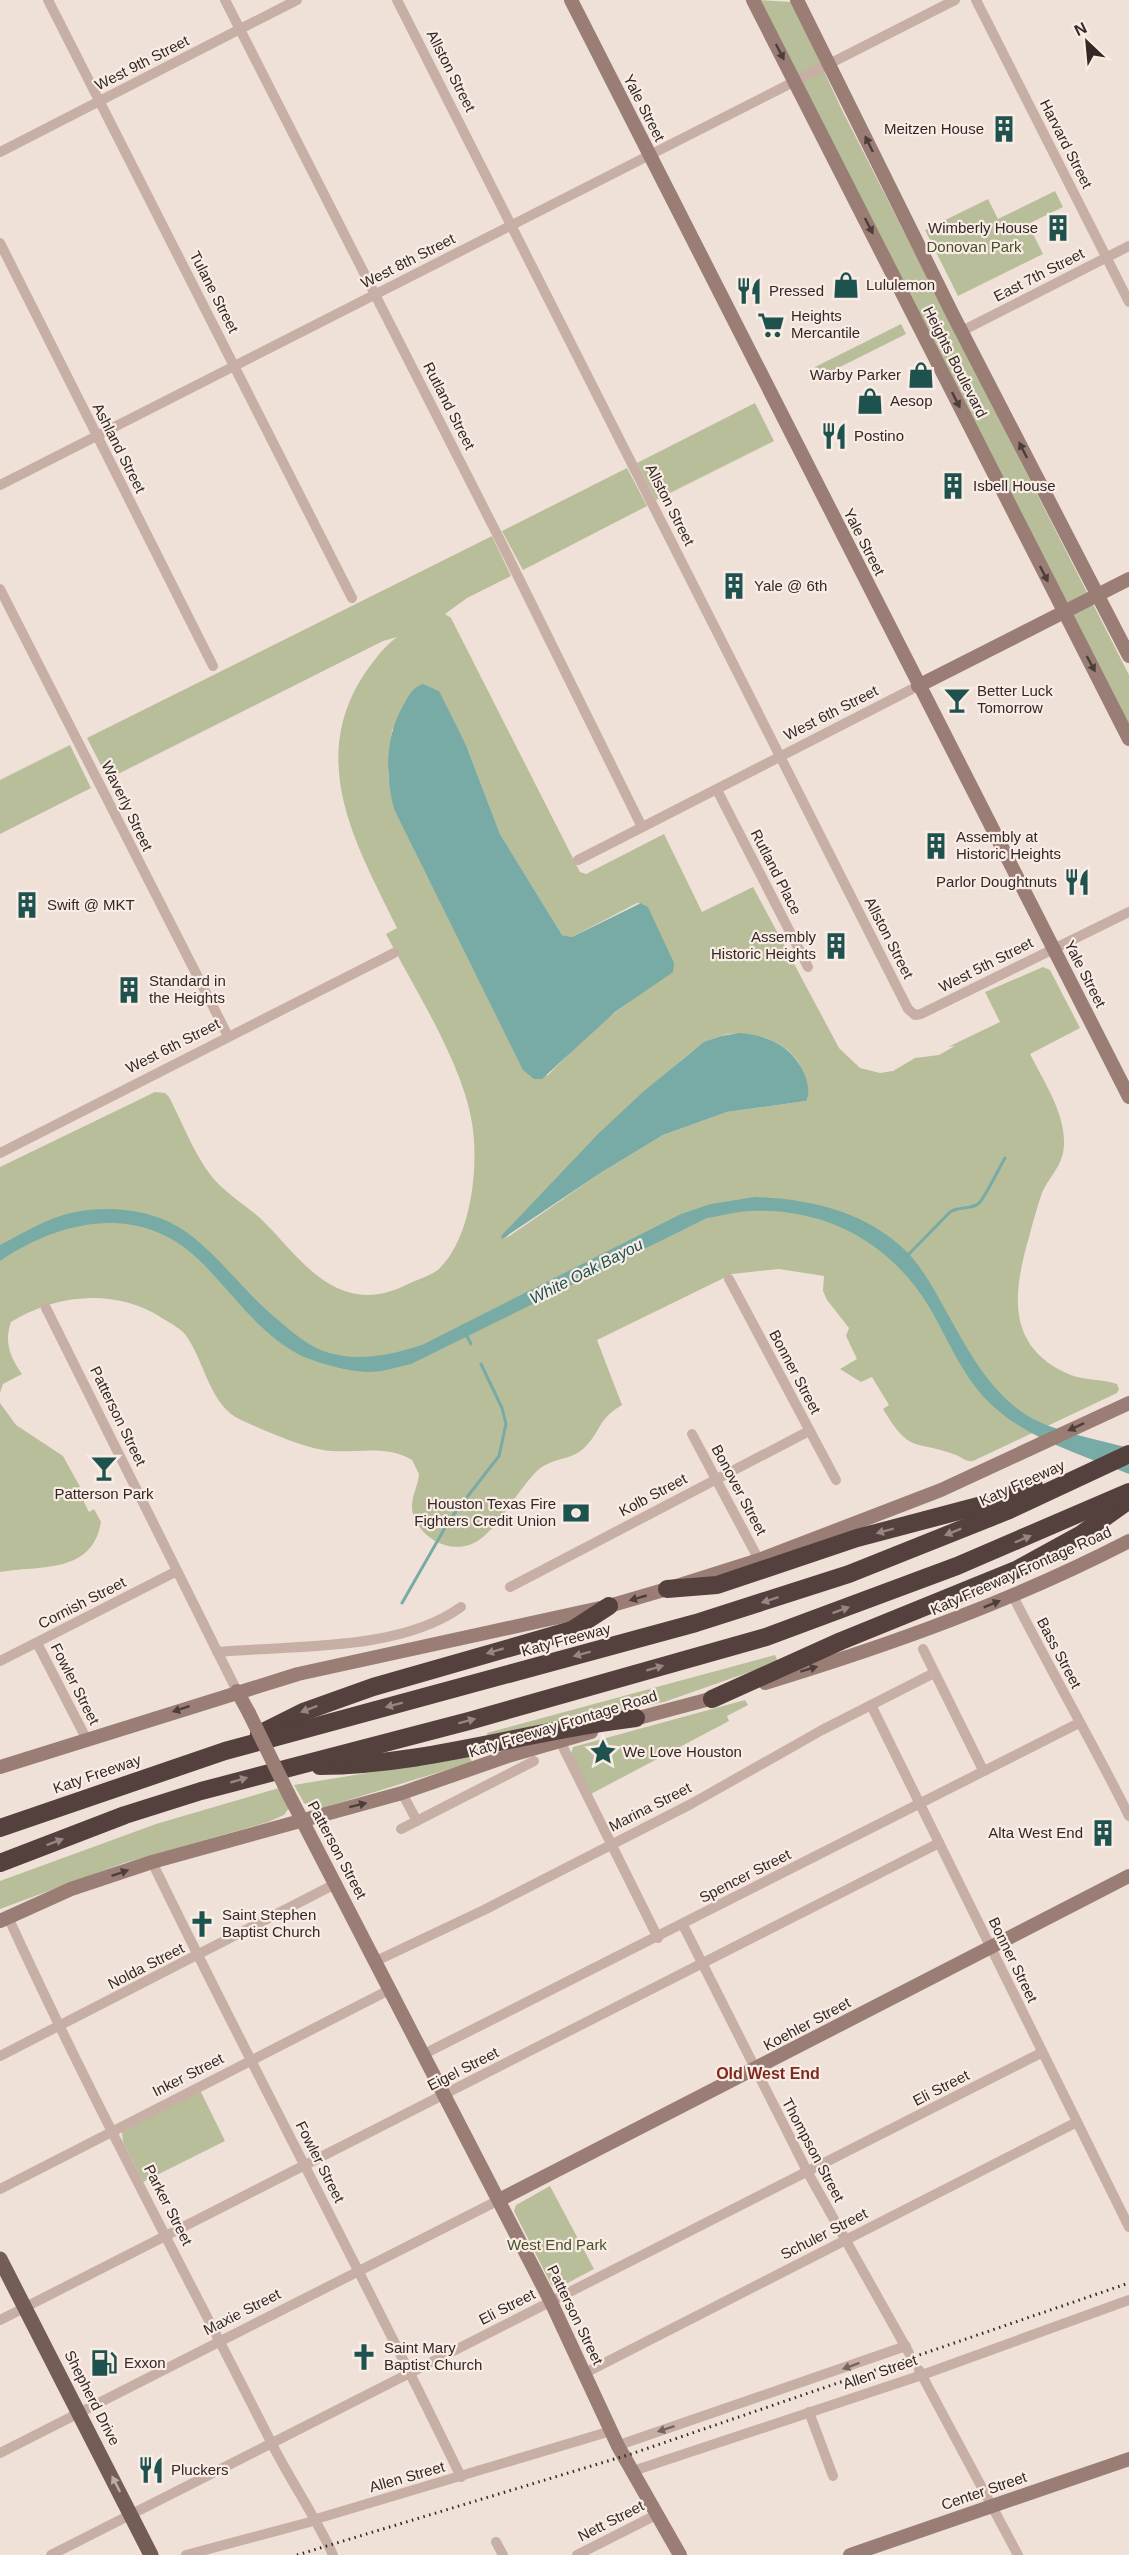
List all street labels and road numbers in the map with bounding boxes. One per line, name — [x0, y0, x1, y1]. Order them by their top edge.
street label: Allston Street — [424, 27, 480, 115]
street label: West 9th Street — [92, 31, 192, 94]
street label: Yale Street — [620, 71, 669, 145]
street label: Harvard Street — [1037, 96, 1097, 192]
street label: West 8th Street — [358, 229, 458, 292]
street label: East 7th Street — [991, 244, 1088, 305]
street label: Tulane Street — [187, 248, 243, 336]
street label: Heights Boulevard — [920, 303, 991, 420]
street label: Rutland Street — [420, 359, 479, 453]
street label: Ashland Street — [90, 400, 150, 496]
street label: Allston Street — [643, 461, 699, 549]
street label: Yale Street — [840, 505, 889, 579]
street label: West 6th Street — [781, 681, 881, 744]
street label: Waverly Street — [98, 758, 157, 854]
street label: Rutland Place — [748, 826, 805, 917]
street label: Allston Street — [862, 894, 918, 982]
street label: West 5th Street — [936, 933, 1036, 996]
street label: Yale Street — [1061, 937, 1110, 1011]
street label: West 6th Street — [123, 1014, 223, 1077]
street label: Bonner Street — [766, 1327, 825, 1417]
street label: Patterson Street — [87, 1363, 150, 1469]
street label: Bonover Street — [708, 1442, 771, 1539]
street label: Katy Freeway — [976, 1456, 1068, 1509]
street label: Kolb Street — [616, 1469, 690, 1519]
street label: Katy Freeway Frontage Road — [928, 1523, 1114, 1618]
street label: Cornish Street — [35, 1573, 129, 1632]
street label: Bass Street — [1034, 1615, 1086, 1692]
street label: Katy Freeway — [519, 1619, 613, 1660]
street label: Fowler Street — [48, 1640, 104, 1728]
street label: Katy Freeway Frontage Road — [467, 1687, 659, 1760]
street label: Katy Freeway — [51, 1750, 143, 1796]
street label: Marina Street — [606, 1778, 694, 1835]
street label: Patterson Street — [304, 1798, 371, 1902]
street label: Spencer Street — [696, 1845, 794, 1906]
street label: Bonner Street — [986, 1914, 1042, 2006]
street label: Nolda Street — [105, 1939, 188, 1992]
street label: Koehler Street — [760, 1993, 854, 2054]
street label: Eigel Street — [424, 2043, 502, 2094]
street label: Inker Street — [149, 2049, 227, 2100]
street label: Eli Street — [910, 2066, 972, 2109]
street label: Thompson Street — [779, 2095, 848, 2205]
street label: Fowler Street — [293, 2118, 349, 2206]
street label: Parker Street — [141, 2162, 196, 2249]
street label: Schuler Street — [778, 2204, 871, 2263]
street label: Patterson Street — [544, 2262, 607, 2368]
street label: Maxie Street — [200, 2284, 284, 2338]
street label: Eli Street — [476, 2285, 538, 2328]
street label: Shepherd Drive — [61, 2347, 124, 2448]
street label: Allen Street — [840, 2351, 920, 2392]
street label: Allen Street — [367, 2457, 447, 2495]
street label: Center Street — [939, 2468, 1030, 2513]
street label: Nett Street — [575, 2496, 647, 2544]

